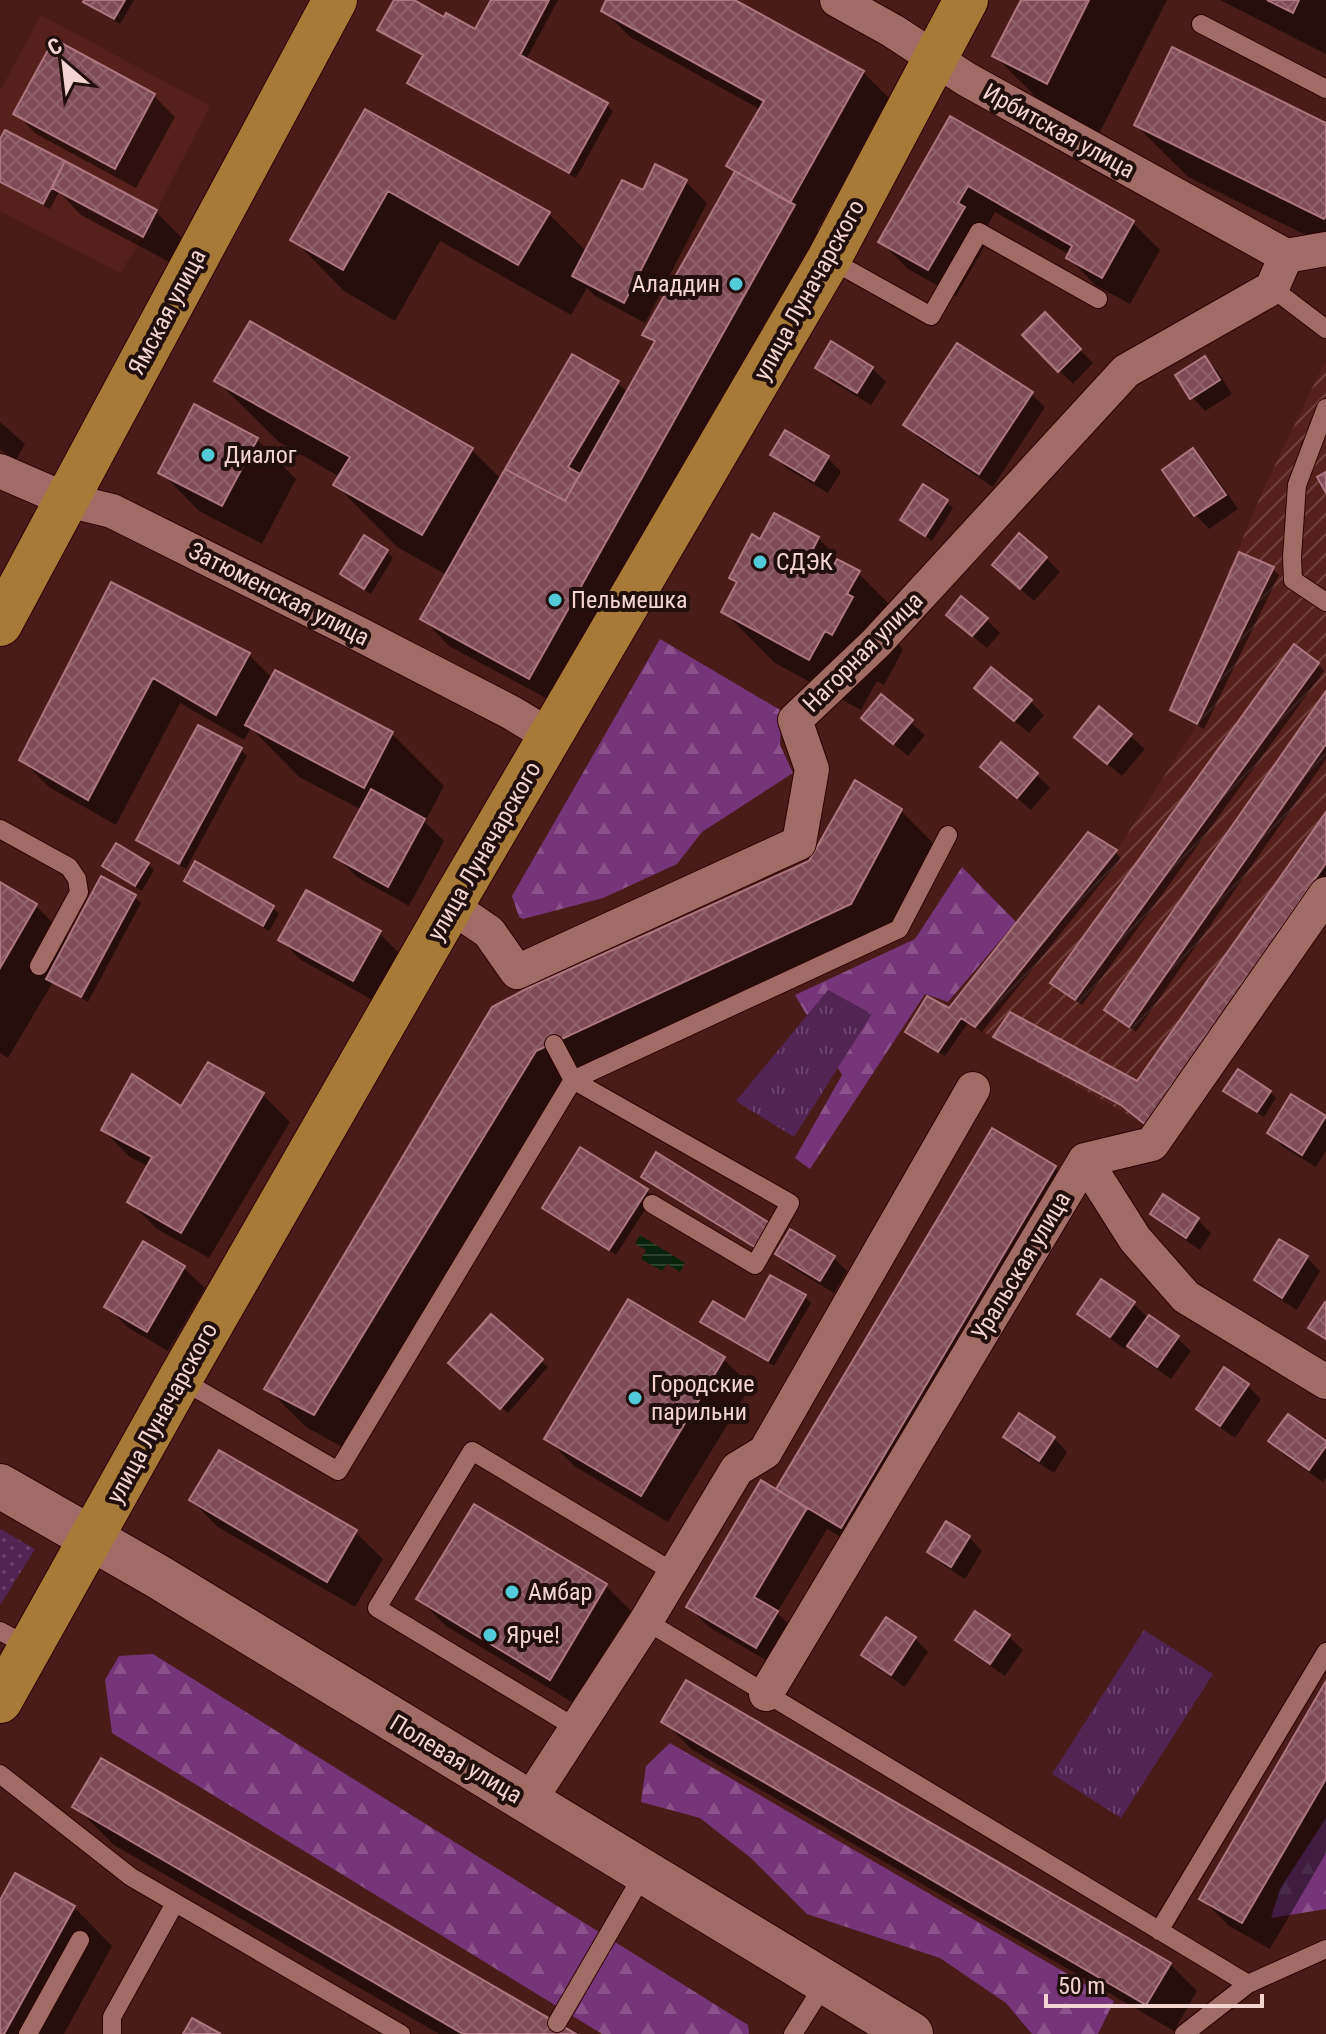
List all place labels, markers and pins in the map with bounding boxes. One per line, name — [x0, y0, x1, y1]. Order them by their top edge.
place label: Аладдин — [632, 270, 720, 298]
marker: Аладдин — [727, 275, 745, 293]
place label: Диалог — [224, 441, 297, 469]
marker: Диалог — [199, 446, 217, 464]
place label: СДЭК — [776, 548, 834, 576]
marker: СДЭК — [751, 553, 769, 571]
place label: Пельмешка — [571, 586, 688, 614]
marker: Пельмешка — [546, 591, 564, 609]
place label: Городские парильни — [651, 1370, 755, 1426]
marker: Городские парильни — [626, 1389, 644, 1407]
place label: Амбар — [528, 1578, 592, 1606]
marker: Амбар — [503, 1583, 521, 1601]
place label: Ярче! — [506, 1621, 560, 1649]
marker: Ярче! — [481, 1626, 499, 1644]

